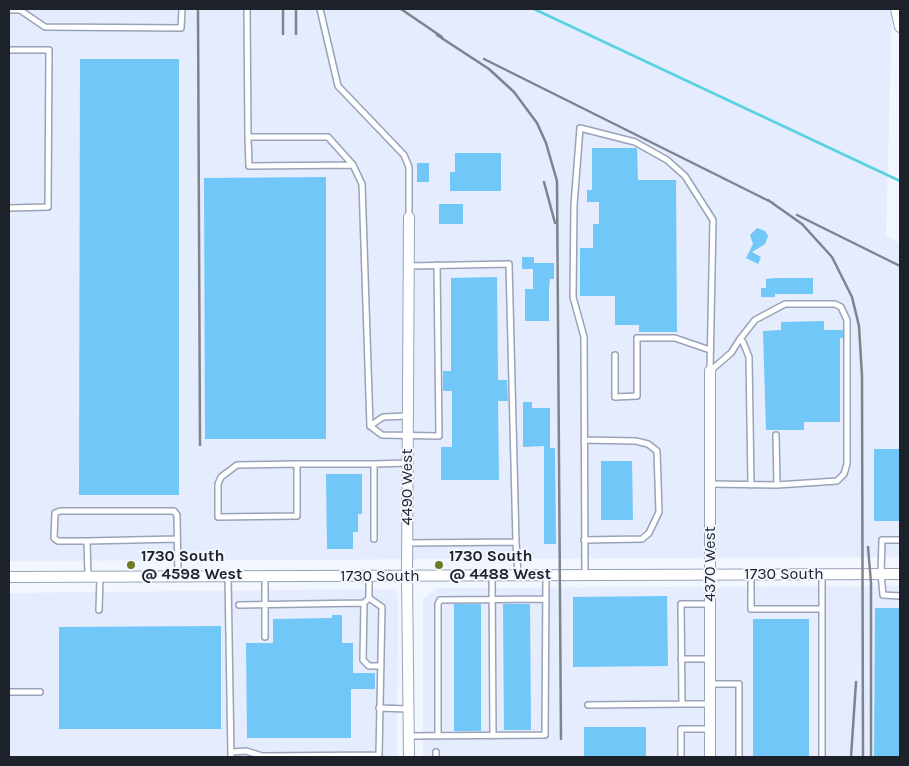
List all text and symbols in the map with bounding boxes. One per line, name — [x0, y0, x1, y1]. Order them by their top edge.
street label: 4490 West — [397, 449, 417, 525]
street label: 4370 West — [700, 526, 720, 602]
place label: 1730 South @ 4598 West — [141, 546, 242, 584]
place label: 1730 South @ 4488 West — [449, 546, 551, 584]
marker: 1730 South @ 4598 West — [125, 559, 137, 571]
marker: 1730 South @ 4488 West — [433, 559, 445, 571]
street label: 1730 South — [744, 564, 824, 584]
street label: 1730 South — [340, 566, 420, 586]

